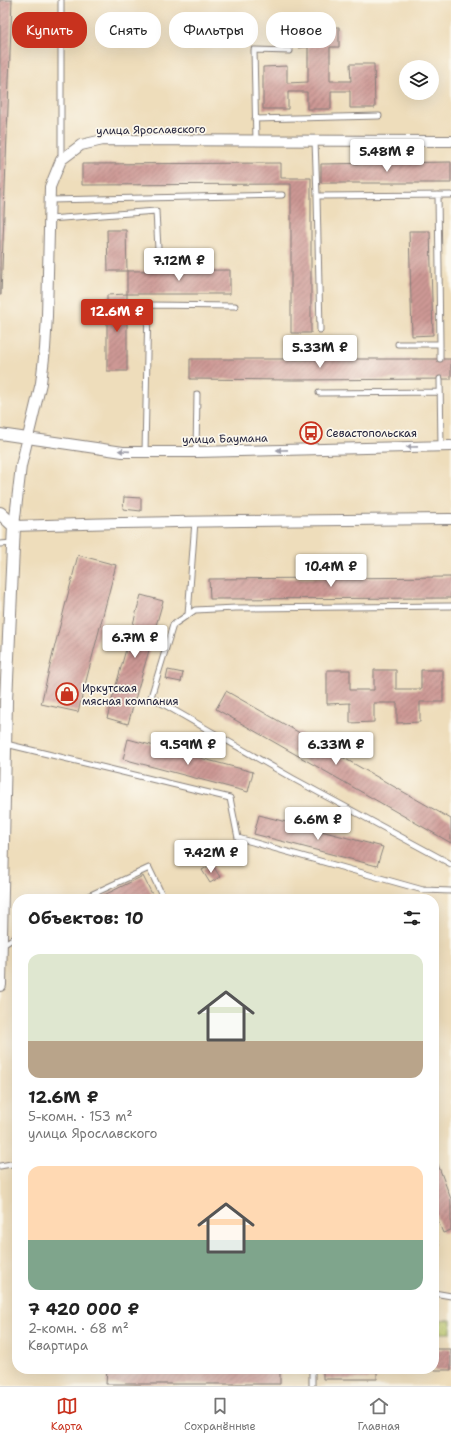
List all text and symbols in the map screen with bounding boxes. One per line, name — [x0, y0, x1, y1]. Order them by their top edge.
chip: Купить — [12, 12, 87, 48]
chip: Снять — [95, 12, 161, 48]
chip: Фильтры — [169, 12, 258, 48]
chip: Новое — [266, 12, 336, 48]
map controls — [399, 60, 439, 100]
button: layers — [399, 60, 439, 100]
street label: улица Ярославского — [96, 122, 206, 138]
pin: 5.48M ₽ — [350, 139, 424, 173]
text: 5.48M ₽ — [359, 143, 415, 160]
pin: 7.12M ₽ — [142, 248, 216, 282]
text: 7.12M ₽ — [153, 252, 205, 269]
pin: 12.6M ₽ — [80, 299, 154, 333]
text: 12.6M ₽ — [90, 303, 144, 320]
pin: 5.33M ₽ — [283, 335, 357, 369]
text: 5.33M ₽ — [292, 339, 348, 356]
bus stop icon: Севастопольская — [298, 420, 324, 446]
place label: Севастопольская — [326, 426, 417, 441]
street label: улица Баумана — [182, 431, 268, 447]
one-way arrow — [405, 444, 418, 450]
one-way arrow — [275, 447, 288, 453]
one-way arrow — [118, 448, 130, 455]
pin: 10.4M ₽ — [294, 554, 368, 588]
text: 10.4M ₽ — [305, 558, 357, 575]
pin: 6.7M ₽ — [102, 625, 168, 659]
text: 6.7M ₽ — [111, 629, 159, 646]
shop icon: Иркутская мясная компания — [54, 681, 80, 707]
place label: Иркутская мясная компания — [82, 681, 179, 709]
pin: 9.59M ₽ — [151, 732, 225, 766]
pin: 6.33M ₽ — [299, 732, 373, 766]
text: 9.59M ₽ — [160, 736, 216, 753]
text: 6.33M ₽ — [307, 736, 365, 753]
pin: 6.6M ₽ — [285, 807, 351, 841]
text: 6.6M ₽ — [294, 811, 342, 828]
pin: 7.42M ₽ — [174, 840, 248, 874]
text: 7.42M ₽ — [183, 844, 239, 861]
text: Объектов: 10 — [28, 907, 144, 929]
icon: filters — [401, 907, 423, 929]
icon: home — [190, 980, 262, 1052]
text: 12.6M ₽ — [28, 1086, 99, 1108]
text: 5-комн. · 153 m² — [28, 1108, 132, 1125]
text: улица Ярославского — [28, 1125, 157, 1142]
icon: home — [190, 1192, 262, 1264]
text: 7 420 000 ₽ — [28, 1298, 139, 1320]
text: 2-комн. · 68 m² — [28, 1320, 129, 1337]
text: Квартира — [28, 1337, 88, 1354]
tab: Карта — [51, 1395, 82, 1434]
tab: Сохранённые — [184, 1395, 256, 1434]
tab: Главная — [357, 1395, 400, 1434]

